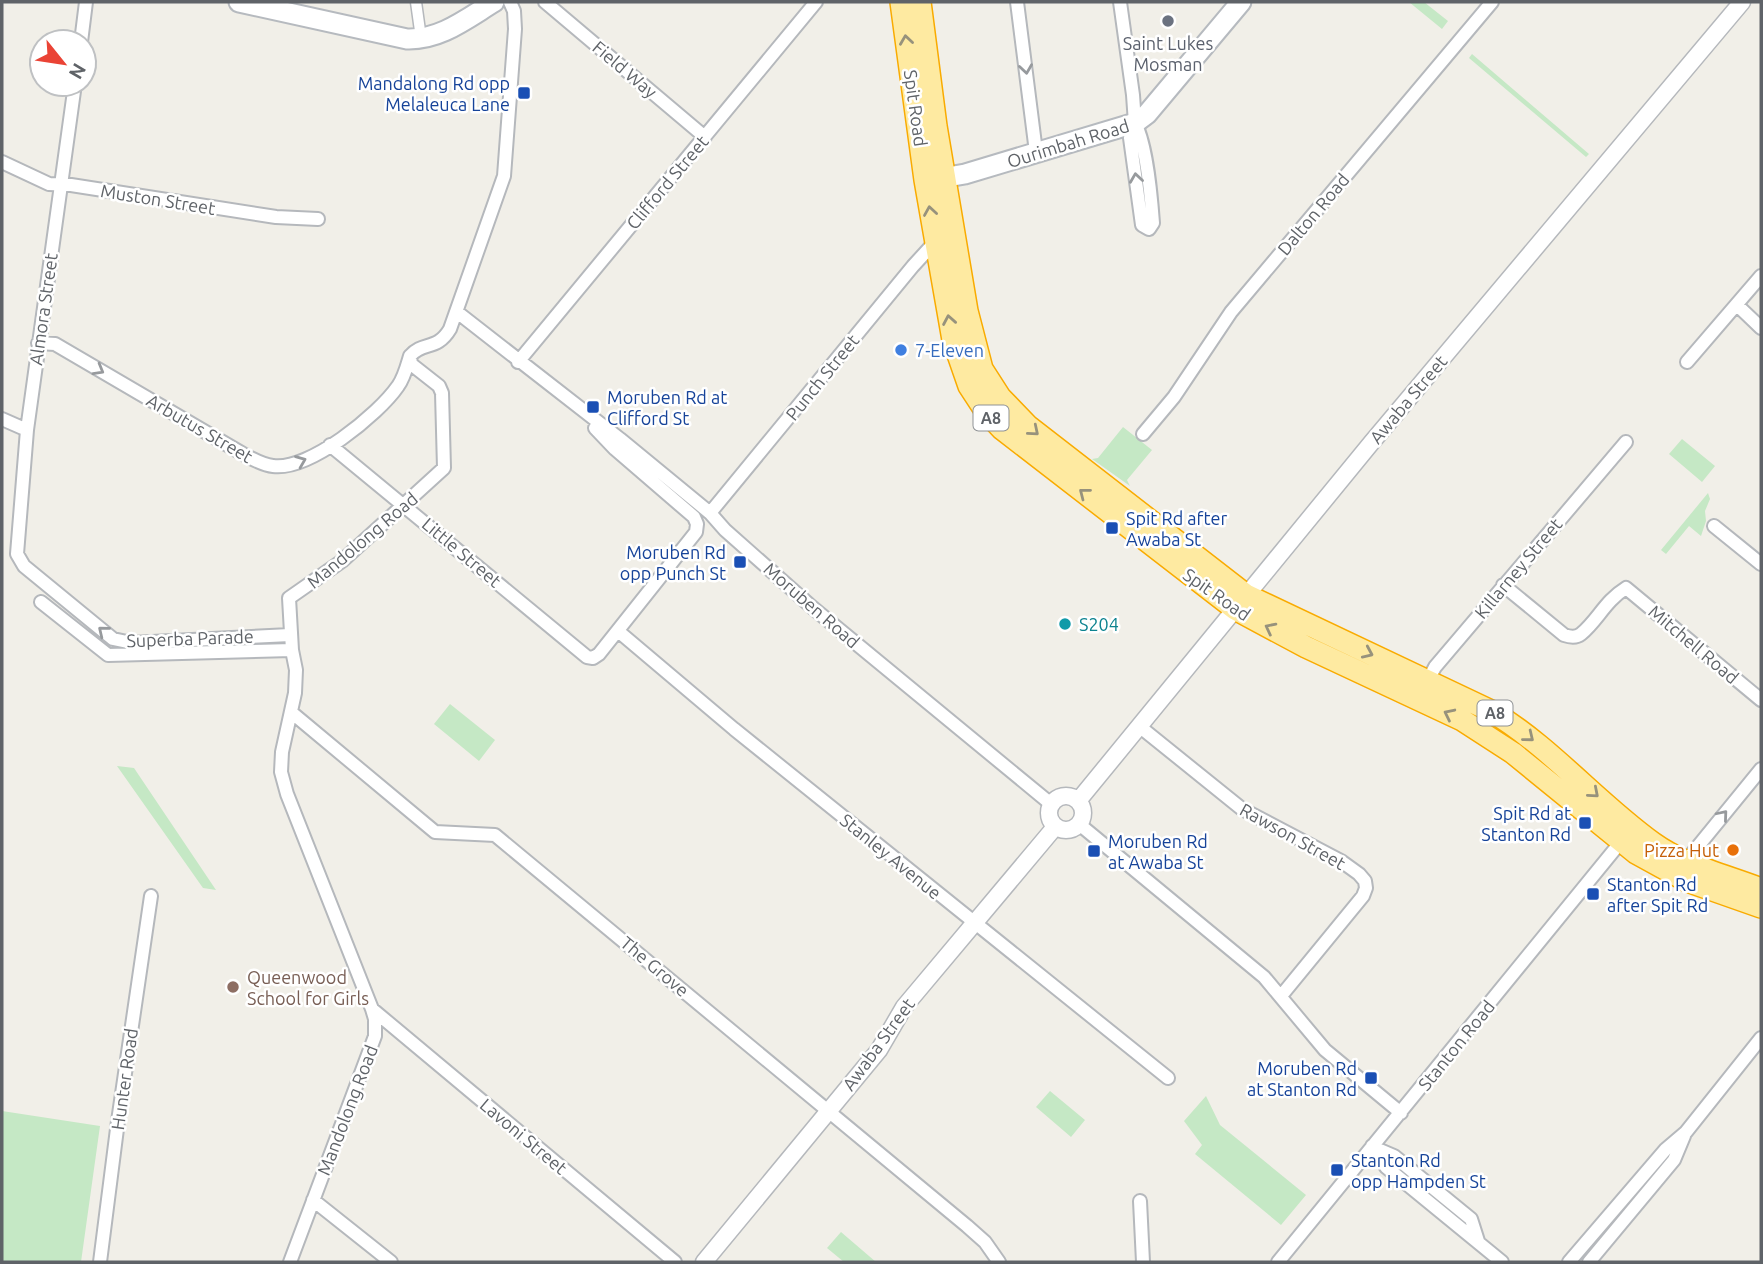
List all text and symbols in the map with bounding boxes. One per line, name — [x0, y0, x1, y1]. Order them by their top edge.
marker: Saint Lukes Mosman — [1160, 13, 1176, 29]
north arrow — [28, 28, 98, 98]
place label: Saint Lukes Mosman — [1123, 33, 1213, 74]
one-way arrow — [899, 34, 914, 46]
street label: Field Way — [589, 36, 661, 102]
text: N — [65, 60, 91, 83]
one-way arrow — [1019, 64, 1034, 75]
street label: Spit Road — [901, 68, 931, 148]
place label: Mandalong Rd opp Melaleuca Lane — [358, 73, 510, 114]
marker: Mandalong Rd opp Melaleuca Lane — [516, 85, 532, 101]
street label: Ourimbah Road — [1005, 115, 1131, 171]
street label: Clifford Street — [622, 131, 712, 233]
street label: Dalton Road — [1273, 169, 1353, 259]
one-way arrow — [1128, 172, 1143, 183]
street label: Muston Street — [99, 180, 217, 218]
one-way arrow — [923, 205, 938, 217]
street label: Almora Street — [25, 252, 61, 366]
one-way arrow — [942, 314, 957, 326]
street label: Punch Street — [781, 330, 863, 424]
place label: 7-Eleven — [915, 340, 984, 360]
marker: 7-Eleven — [893, 342, 909, 358]
street label: Awaba Street — [1365, 351, 1451, 447]
one-way arrow — [92, 362, 105, 375]
place label: Moruben Rd at Clifford St — [607, 387, 727, 428]
street label: Arbutus Street — [144, 390, 256, 466]
marker: Moruben Rd at Clifford St — [585, 399, 601, 415]
road number: A8 — [974, 406, 1009, 430]
one-way arrow — [1026, 423, 1039, 435]
one-way arrow — [294, 455, 306, 469]
street label: Mandolong Road — [303, 488, 421, 592]
one-way arrow — [1079, 488, 1092, 501]
place label: Spit Rd after Awaba St — [1126, 508, 1227, 549]
street label: Little Street — [419, 513, 505, 591]
street label: Killarney Street — [1470, 514, 1566, 622]
marker: Spit Rd after Awaba St — [1104, 520, 1120, 536]
place label: Moruben Rd opp Punch St — [620, 542, 726, 583]
marker: Moruben Rd opp Punch St — [732, 554, 748, 570]
street label: Moruben Road — [760, 558, 864, 652]
street label: Spit Road — [1180, 564, 1254, 624]
street label: Mitchell Road — [1645, 601, 1743, 687]
place label: S204 — [1079, 614, 1119, 634]
marker: S204 — [1057, 616, 1073, 632]
one-way arrow — [1265, 623, 1277, 637]
one-way arrow — [98, 626, 110, 639]
street label: Superba Parade — [126, 626, 254, 650]
one-way arrow — [1361, 645, 1374, 659]
road number: A8 — [1478, 700, 1512, 726]
one-way arrow — [1444, 708, 1456, 722]
one-way arrow — [1522, 729, 1534, 742]
one-way arrow — [1586, 785, 1599, 797]
street label: Rawson Street — [1237, 799, 1349, 873]
place label: Spit Rd at Stanton Rd — [1481, 803, 1571, 844]
street label: Stanley Avenue — [836, 809, 946, 903]
one-way arrow — [1715, 810, 1727, 823]
marker: Spit Rd at Stanton Rd — [1577, 815, 1593, 831]
place label: Moruben Rd at Awaba St — [1108, 831, 1208, 872]
place label: Pizza Hut — [1644, 840, 1719, 860]
marker: Pizza Hut — [1725, 842, 1741, 858]
marker: Moruben Rd at Awaba St — [1086, 843, 1102, 859]
place label: Stanton Rd after Spit Rd — [1607, 874, 1708, 915]
marker: Stanton Rd after Spit Rd — [1585, 886, 1601, 902]
street label: The Grove — [617, 932, 693, 1000]
place label: Queenwood School for Girls — [247, 967, 369, 1008]
marker: Queenwood School for Girls — [225, 979, 241, 995]
street label: Awaba Street — [838, 994, 918, 1094]
street label: Stanton Road — [1414, 996, 1498, 1094]
street label: Hunter Road — [107, 1027, 141, 1131]
street label: Mandolong Road — [313, 1042, 381, 1178]
place label: Moruben Rd at Stanton Rd — [1247, 1058, 1357, 1099]
marker: Moruben Rd at Stanton Rd — [1363, 1070, 1379, 1086]
street label: Lavoni Street — [477, 1094, 571, 1178]
place label: Stanton Rd opp Hampden St — [1351, 1150, 1486, 1191]
marker: Stanton Rd opp Hampden St — [1329, 1162, 1345, 1178]

